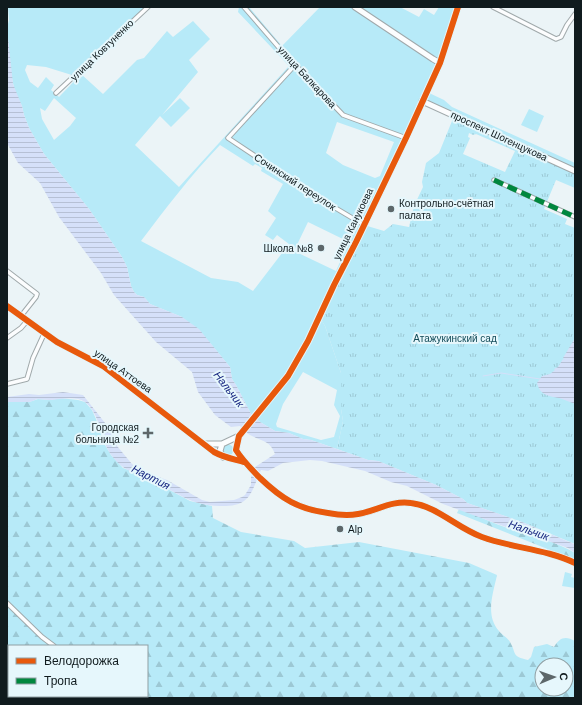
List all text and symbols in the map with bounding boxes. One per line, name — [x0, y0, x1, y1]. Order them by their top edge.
street label: улица Ковтуненко — [68, 17, 136, 83]
street label: улица Балкарова — [276, 44, 339, 110]
street label: проспект Шогенцукова — [449, 109, 549, 163]
street label: Сочинский переулок — [252, 152, 338, 213]
street label: улица Канукоева — [331, 186, 375, 262]
place label: Контрольно-счётная палата — [399, 198, 494, 221]
marker: Контрольно-счётная палата — [386, 204, 396, 214]
place label: Школа №8 — [264, 243, 313, 254]
marker: Школа №8 — [316, 243, 326, 253]
park label: Атажукинский сад — [413, 333, 497, 344]
street label: улица Аттоева — [92, 347, 154, 395]
water label: Нальчик — [211, 369, 247, 410]
place label: Городская больница №2 — [75, 422, 139, 445]
marker: Городская больница №2 — [142, 427, 154, 439]
water label: Нартия — [130, 462, 172, 492]
water label: Нальчик — [507, 517, 552, 543]
marker: Alp — [335, 524, 345, 534]
place label: Alp — [348, 524, 363, 535]
legend — [8, 645, 148, 697]
text: Велодорожка — [44, 654, 119, 668]
north arrow — [534, 657, 574, 697]
text: С — [558, 672, 570, 681]
text: Тропа — [44, 674, 78, 688]

